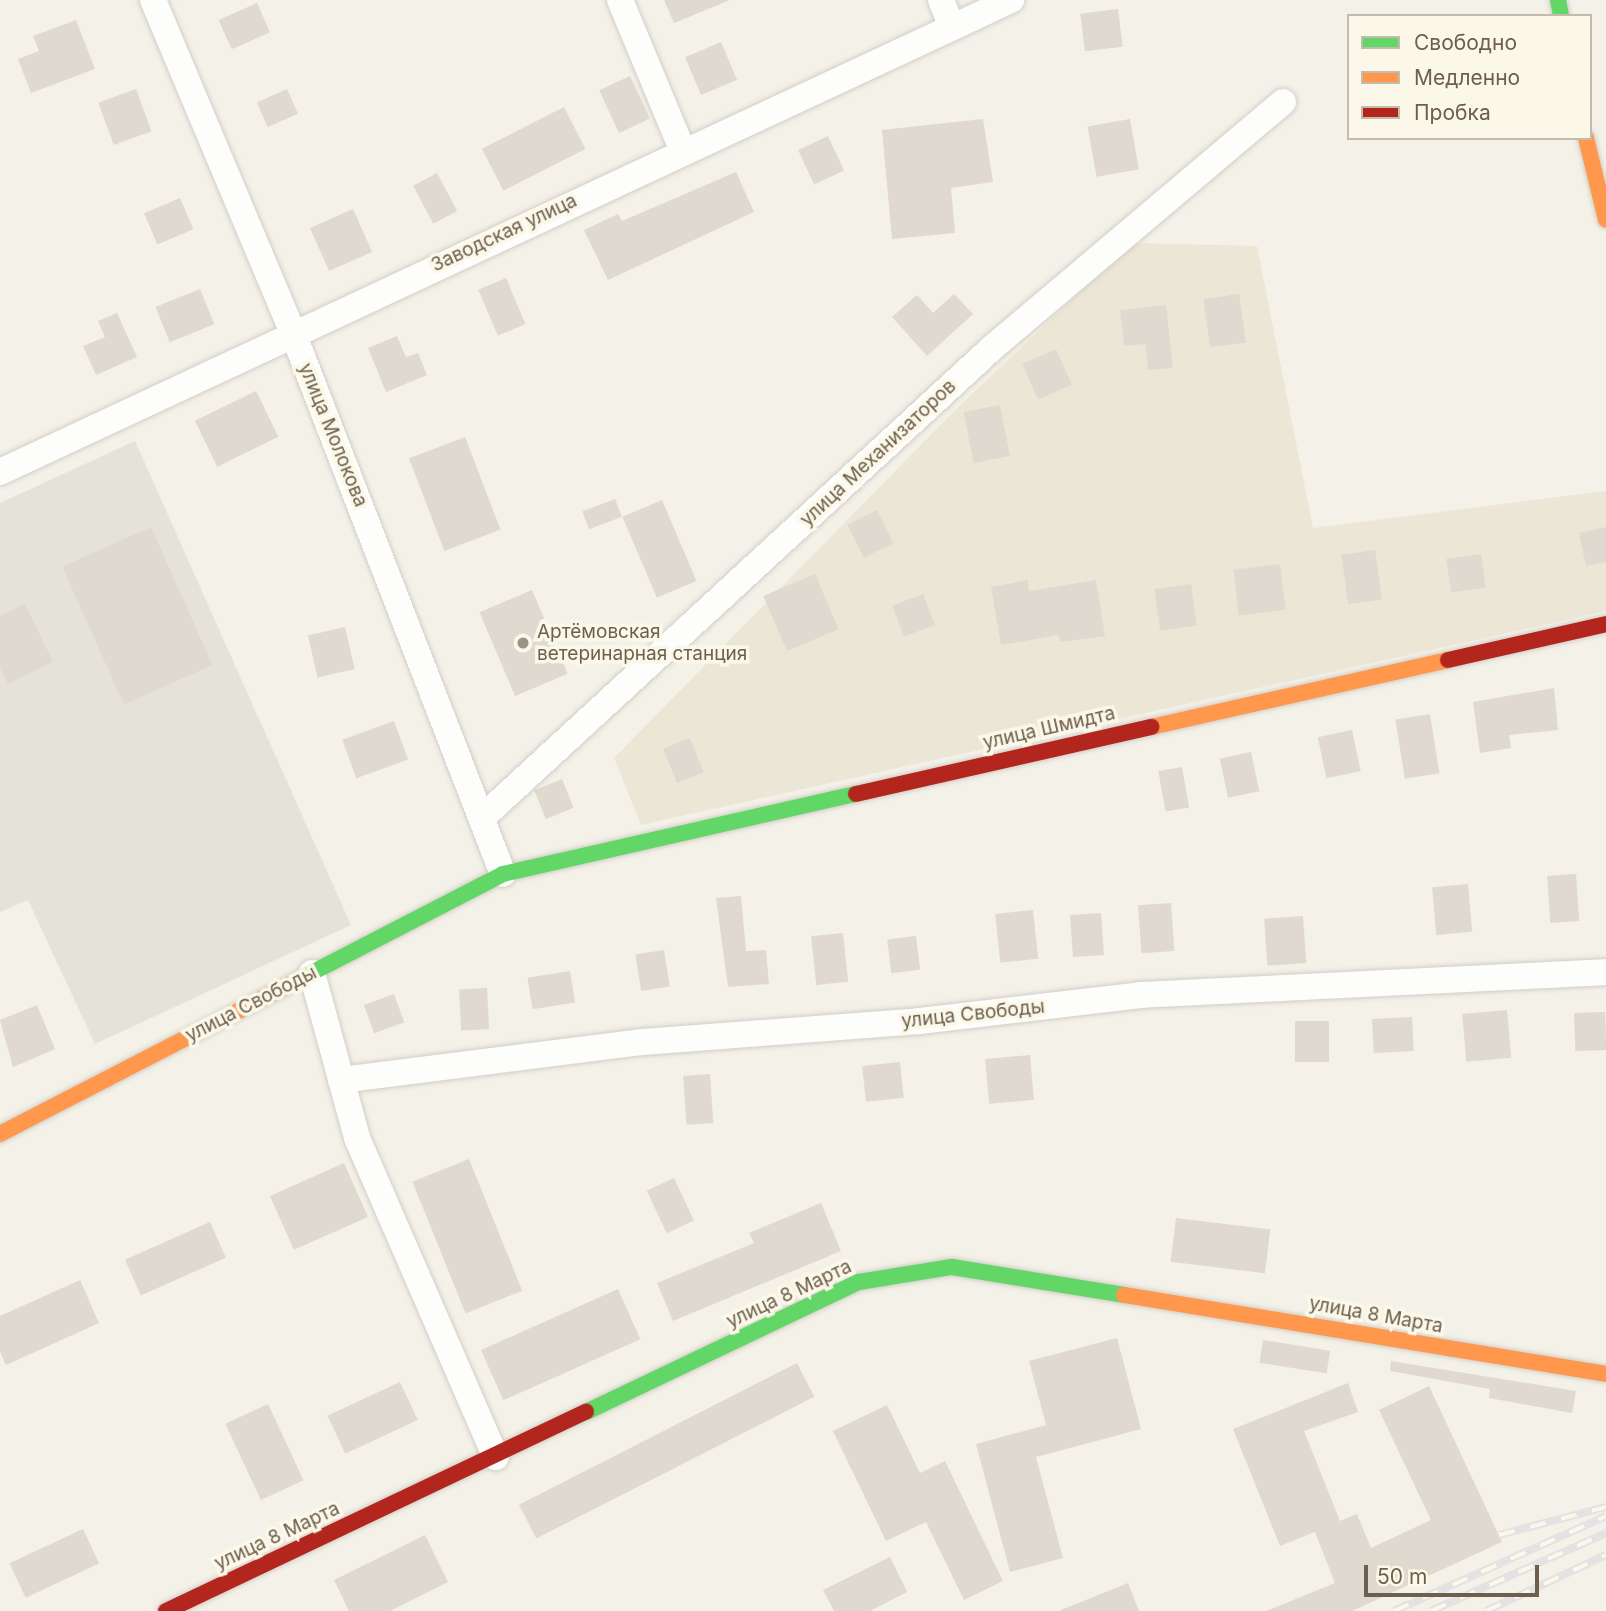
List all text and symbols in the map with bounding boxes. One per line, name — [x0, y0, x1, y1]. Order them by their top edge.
legend — [1347, 14, 1592, 140]
text: Свободно — [1414, 30, 1517, 55]
text: Медленно — [1414, 65, 1520, 90]
text: Пробка — [1414, 100, 1491, 125]
street label: Заводская улица — [428, 189, 580, 277]
street label: улица Молокова — [294, 360, 372, 510]
street label: улица Механизаторов — [795, 375, 961, 531]
place label: Артёмовская ветеринарная станция — [537, 621, 747, 665]
marker: Артёмовская ветеринарная станция — [515, 635, 531, 651]
street label: улица Шмидта — [981, 702, 1117, 754]
street label: улица Свободы — [182, 961, 320, 1047]
street label: улица Свободы — [900, 995, 1046, 1033]
street label: улица 8 Марта — [723, 1255, 855, 1333]
street label: улица 8 Марта — [1307, 1292, 1445, 1338]
street label: улица 8 Марта — [211, 1497, 343, 1575]
scale bar — [1368, 1552, 1543, 1596]
text: 50 m — [1377, 1564, 1427, 1589]

